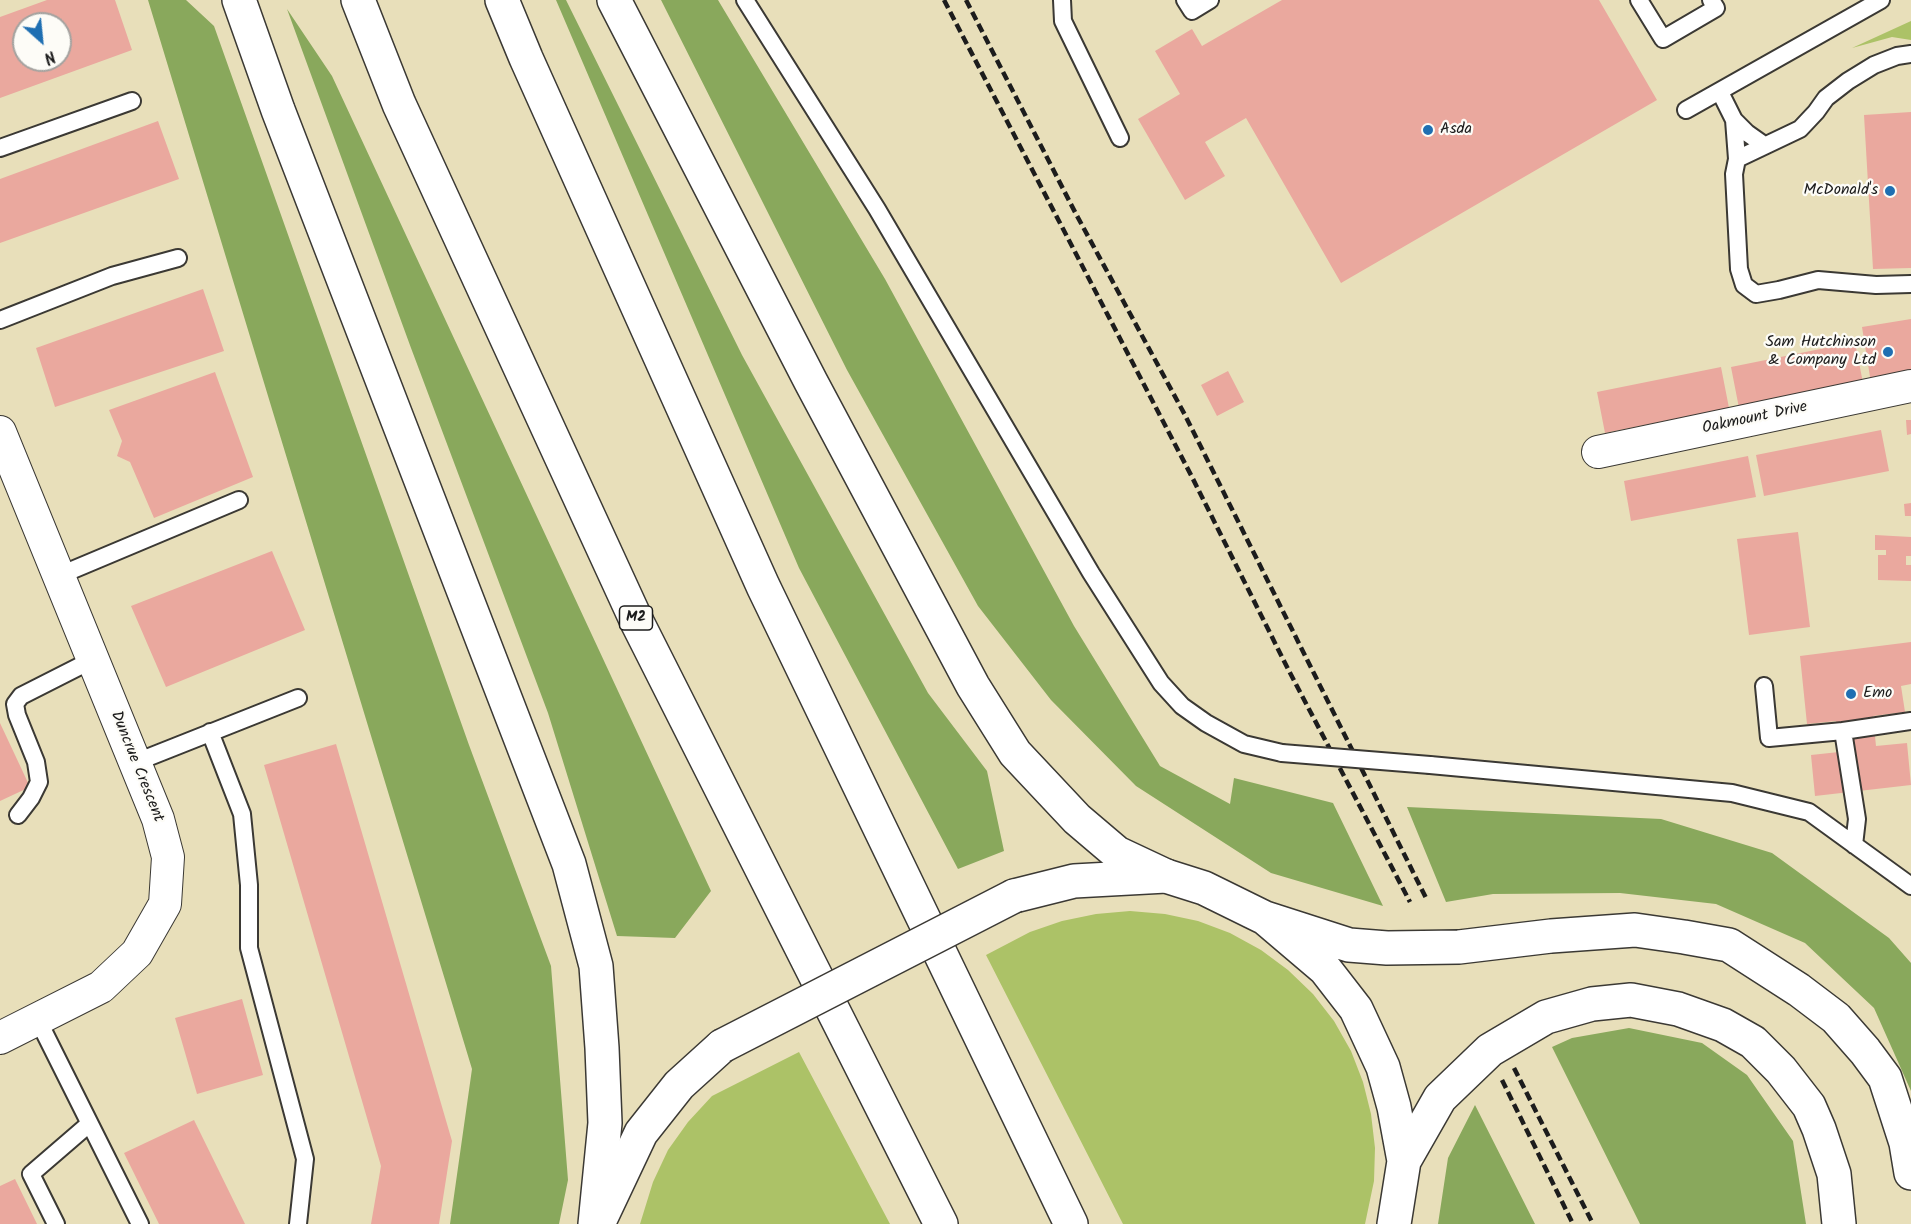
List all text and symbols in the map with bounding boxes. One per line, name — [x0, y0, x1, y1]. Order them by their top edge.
north arrow — [12, 12, 72, 72]
text: N — [39, 43, 60, 70]
place label: Asda — [1440, 120, 1472, 140]
marker: Asda — [1421, 123, 1435, 137]
place label: McDonald's — [1804, 181, 1878, 201]
marker: McDonald's — [1883, 184, 1897, 198]
place label: Sam Hutchinson & Company Ltd — [1766, 333, 1876, 371]
marker: Sam Hutchinson & Company Ltd — [1881, 345, 1895, 359]
street label: Oakmount Drive — [1701, 398, 1809, 440]
road number: M2 — [620, 606, 652, 630]
place label: Emo — [1863, 684, 1892, 704]
marker: Emo — [1844, 687, 1858, 701]
street label: Duncrue Crescent — [105, 709, 167, 825]

